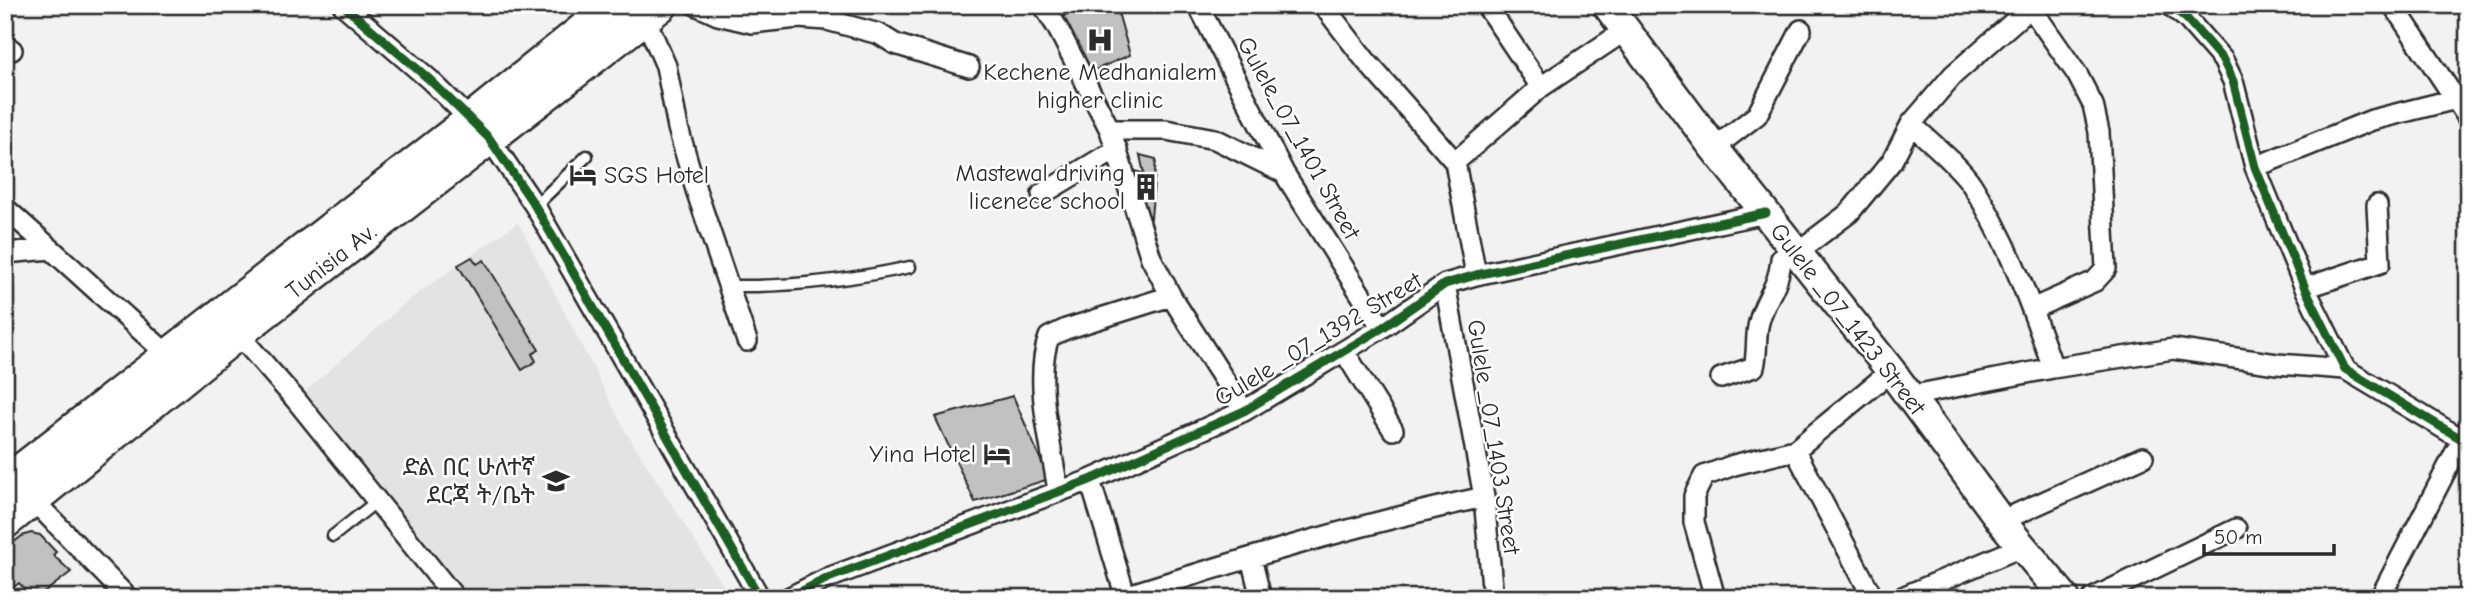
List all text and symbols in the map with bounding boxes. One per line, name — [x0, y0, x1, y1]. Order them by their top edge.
hospital icon: Kechene Medhanialem higher clinic — [1085, 25, 1115, 55]
street label: Gulele_07_1401 Street — [1232, 32, 1367, 245]
place label: Kechene Medhanialem higher clinic — [983, 58, 1217, 114]
place label: Mastewal driving licenece school — [956, 159, 1125, 215]
hotel icon: SGS Hotel — [568, 160, 598, 190]
place label: SGS Hotel — [604, 161, 709, 189]
building icon: Mastewal driving licenece school — [1131, 172, 1161, 202]
street label: Tunisia Av. — [280, 217, 382, 305]
street label: Gulele _07_1423 Street — [1764, 218, 1932, 421]
street label: Gulele _07_1392 Street — [1209, 265, 1428, 412]
street label: Gulele _07_1403 Street — [1462, 317, 1527, 558]
hotel icon: Yina Hotel — [982, 439, 1012, 469]
place label: Yina Hotel — [869, 440, 976, 468]
place label: ድል በር ሁለተኛ ደርጃ ት/ቤት — [403, 453, 536, 509]
school or university icon: ድል በር ሁለተኛ ደርጃ ት/ቤት — [541, 466, 571, 496]
scale bar — [2204, 512, 2333, 556]
text: 50 m — [2214, 525, 2263, 549]

